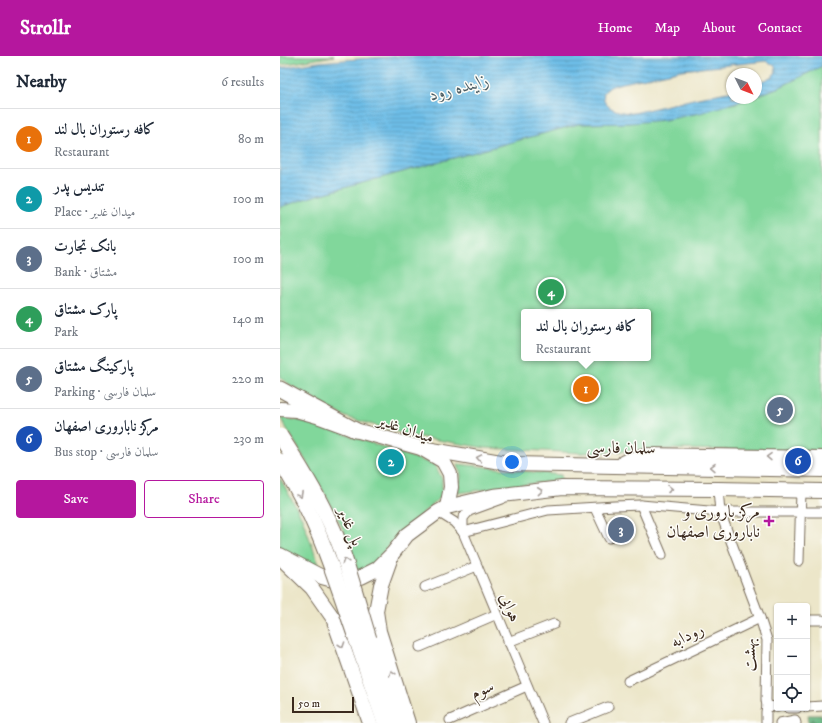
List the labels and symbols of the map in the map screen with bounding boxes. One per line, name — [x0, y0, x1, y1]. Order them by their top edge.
north arrow — [726, 68, 762, 104]
water label: زاینده رود — [427, 69, 492, 106]
pin: 4 — [538, 277, 564, 307]
pin: 1 — [573, 374, 599, 404]
pin: 5 — [767, 395, 793, 425]
street label: میدان غدیر — [373, 408, 437, 449]
street label: سلمان فارسی — [586, 436, 656, 461]
pin: 6 — [785, 446, 811, 476]
pin: 2 — [378, 447, 404, 477]
your location — [502, 452, 522, 472]
one-way arrow — [766, 453, 772, 461]
one-way arrow — [476, 454, 482, 463]
one-way arrow — [710, 463, 716, 472]
one-way arrow — [667, 485, 673, 493]
one-way arrow — [537, 486, 543, 495]
one-way arrow — [295, 490, 303, 498]
place label: مرکز باروری و ناباروری اصفهان — [667, 501, 760, 543]
street label: پل غدیر — [330, 502, 368, 550]
pin: 3 — [608, 515, 634, 545]
marker: مرکز باروری و ناباروری اصفهان — [763, 515, 775, 527]
one-way arrow — [341, 558, 350, 565]
street label: هوایی — [494, 589, 526, 625]
street label: رودابه — [667, 618, 708, 653]
street label: بهشت — [738, 638, 762, 672]
one-way arrow — [338, 641, 346, 648]
one-way arrow — [388, 669, 397, 676]
street label: سوم — [467, 675, 499, 707]
scale bar — [292, 695, 354, 714]

